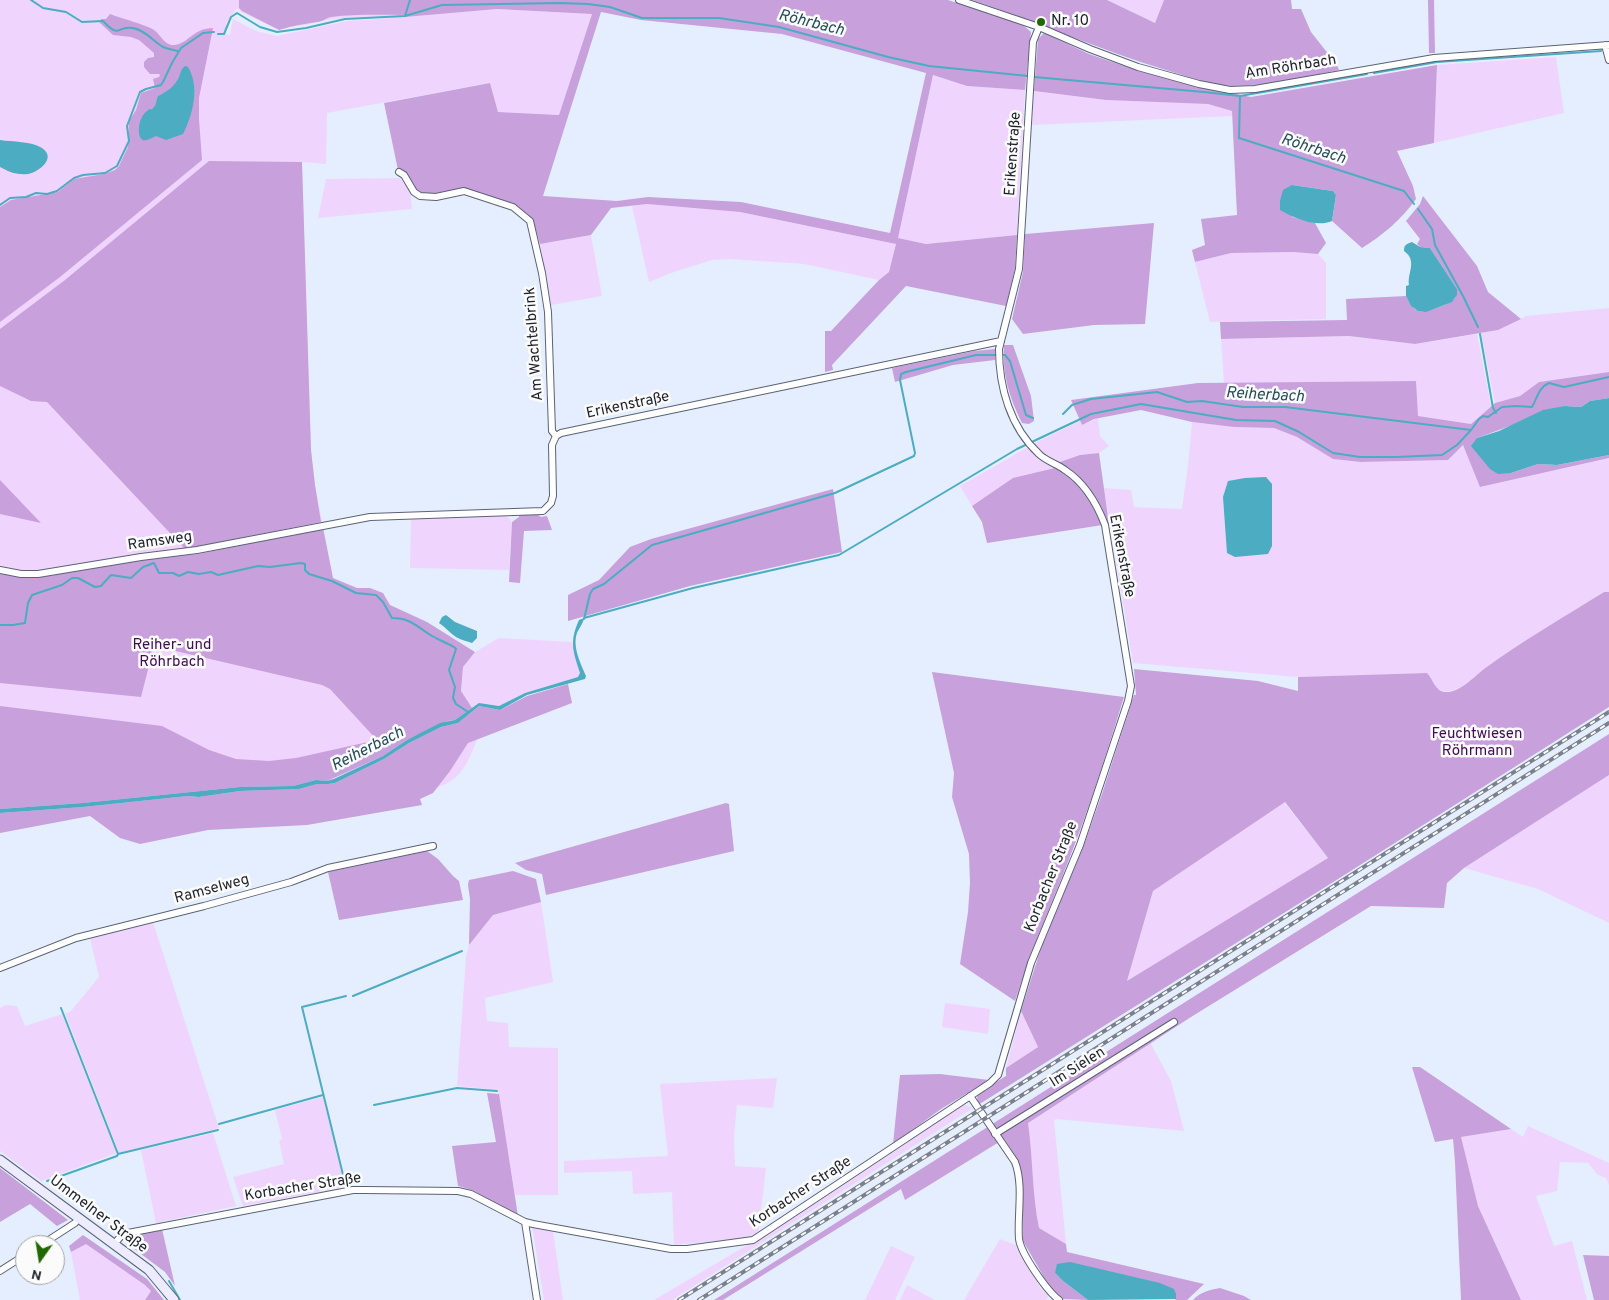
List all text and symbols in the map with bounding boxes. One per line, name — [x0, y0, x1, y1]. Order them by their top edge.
water label: Röhrbach — [776, 7, 846, 41]
place label: Nr. 10 — [1051, 13, 1089, 31]
marker: Nr. 10 — [1035, 16, 1047, 28]
street label: Am Röhrbach — [1244, 52, 1338, 84]
street label: Erikenstraße — [1002, 111, 1026, 197]
water label: Röhrbach — [1278, 131, 1348, 169]
street label: Am Wachtelbrink — [522, 286, 548, 402]
water label: Reiherbach — [1225, 384, 1305, 408]
street label: Erikenstraße — [585, 388, 671, 424]
street label: Erikenstraße — [1104, 513, 1138, 599]
street label: Ramsweg — [127, 529, 193, 555]
park label: Reiher- und Röhrbach — [132, 637, 212, 672]
water label: Reiherbach — [329, 724, 407, 776]
park label: Feuchtwiesen Röhrmann — [1432, 726, 1522, 761]
street label: Korbacher Straße — [1022, 819, 1082, 935]
street label: Ramselweg — [173, 871, 251, 909]
street label: Im Sielen — [1047, 1044, 1109, 1092]
street label: Korbacher Straße — [747, 1153, 855, 1233]
street label: Korbacher Straße — [243, 1170, 363, 1206]
street label: Ummelner Straße — [45, 1172, 151, 1258]
north arrow — [15, 1235, 65, 1285]
text: N — [30, 1265, 44, 1284]

